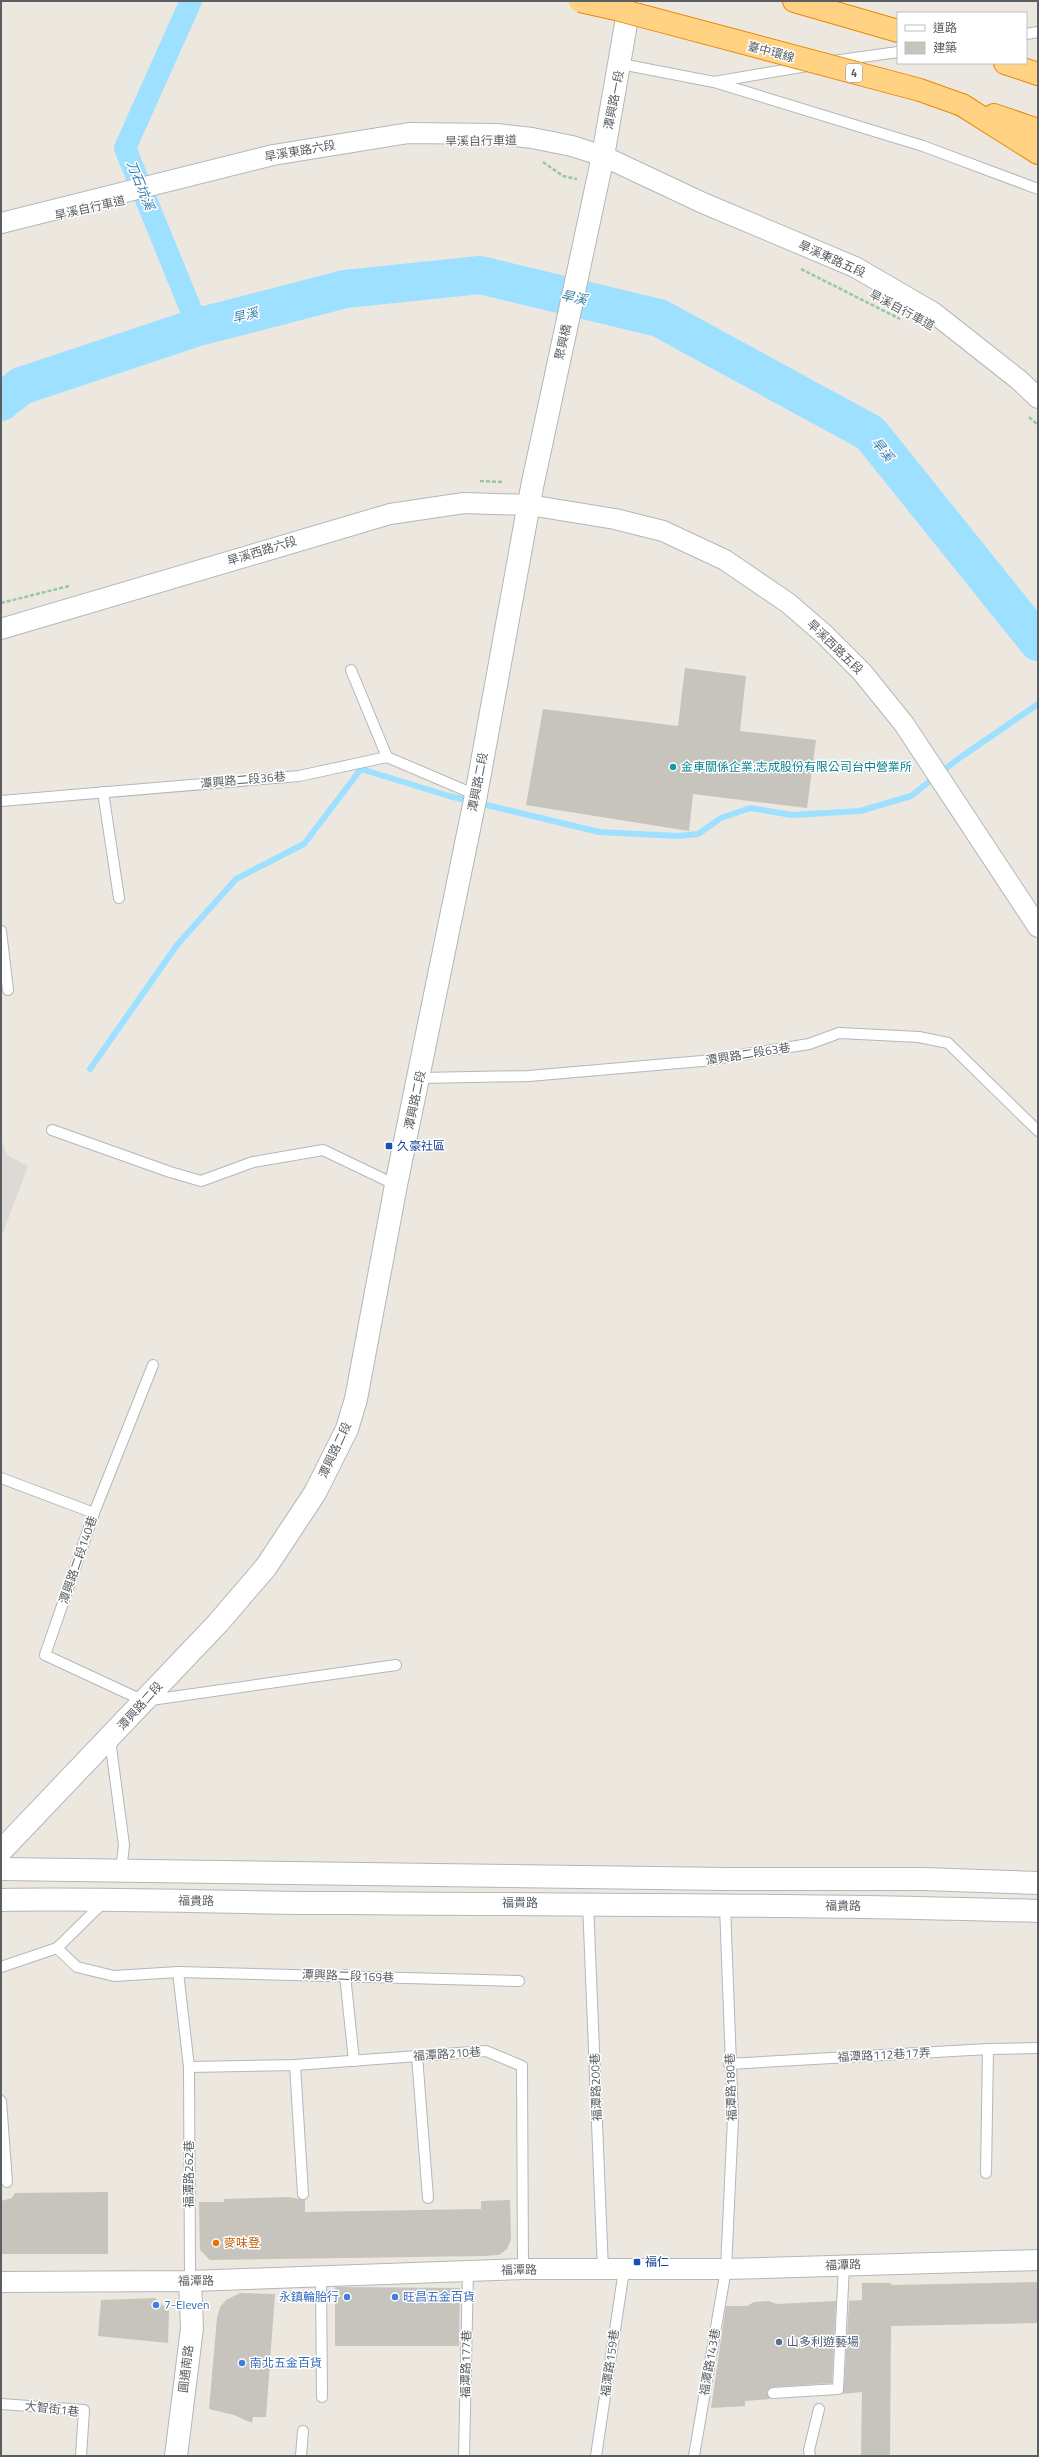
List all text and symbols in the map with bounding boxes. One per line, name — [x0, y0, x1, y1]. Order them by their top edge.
legend — [897, 12, 1027, 64]
text: 道路 — [933, 18, 957, 37]
street label: 臺中環線 — [745, 36, 797, 67]
text: 建築 — [933, 38, 957, 57]
road number: 4 — [846, 64, 862, 82]
street label: 潭興路一段 — [598, 69, 629, 131]
street label: 旱溪自行車道 — [445, 130, 517, 151]
street label: 旱溪東路六段 — [263, 135, 337, 166]
water label: 刀石坑溪 — [122, 157, 161, 215]
street label: 旱溪自行車道 — [53, 190, 127, 225]
street label: 旱溪東路五段 — [795, 235, 869, 282]
water label: 旱溪 — [559, 284, 591, 310]
street label: 旱溪自行車道 — [866, 284, 938, 335]
water label: 旱溪 — [230, 302, 262, 328]
street label: 聚興橋 — [549, 322, 576, 361]
water label: 旱溪 — [867, 433, 900, 467]
street label: 旱溪西路六段 — [225, 531, 299, 570]
street label: 旱溪西路五段 — [803, 615, 868, 678]
street label: 潭興路二段 — [462, 751, 493, 813]
place label: 金車關係企業;志成股份有限公司台中營業所 — [681, 757, 912, 776]
marker: 金車關係企業;志成股份有限公司台中營業所 — [668, 762, 678, 772]
street label: 潭興路二段36巷 — [200, 766, 286, 793]
street label: 潭興路二段63巷 — [704, 1037, 792, 1070]
street label: 潭興路二段 — [399, 1069, 430, 1131]
place label: 久豪社區 — [397, 1136, 445, 1155]
marker: 久豪社區 — [384, 1141, 394, 1151]
street label: 潭興路二段 — [313, 1419, 356, 1481]
street label: 潭興路二段140巷 — [54, 1513, 102, 1607]
street label: 潭興路二段 — [112, 1677, 167, 1734]
street label: 福貴路 — [178, 1891, 214, 1910]
street label: 福貴路 — [502, 1893, 538, 1912]
street label: 福貴路 — [825, 1896, 861, 1915]
street label: 潭興路二段169巷 — [302, 1964, 394, 1987]
street label: 福潭路210巷 — [412, 2042, 482, 2065]
street label: 福潭路112巷17弄 — [837, 2043, 931, 2066]
street label: 福潭路200巷 — [585, 2053, 606, 2121]
street label: 福潭路180巷 — [720, 2053, 741, 2121]
street label: 福潭路262巷 — [179, 2140, 198, 2208]
place label: 麥味登 — [224, 2233, 260, 2252]
marker: 麥味登 — [211, 2238, 221, 2248]
place label: 福仁 — [645, 2252, 669, 2271]
street label: 福潭路 — [825, 2254, 861, 2275]
marker: 福仁 — [632, 2257, 642, 2267]
street label: 福潭路 — [501, 2260, 537, 2279]
street label: 福潭路 — [178, 2271, 214, 2290]
place label: 永鎮輪胎行 — [279, 2287, 339, 2306]
place label: 旺昌五金百貨 — [403, 2287, 475, 2306]
marker: 永鎮輪胎行 — [342, 2292, 352, 2302]
marker: 旺昌五金百貨 — [390, 2292, 400, 2302]
place label: 7-Eleven — [164, 2295, 210, 2314]
marker: 7-Eleven — [151, 2300, 161, 2310]
street label: 福潭路143巷 — [694, 2327, 725, 2397]
street label: 福潭路159巷 — [595, 2328, 624, 2398]
street label: 福潭路177巷 — [455, 2330, 476, 2398]
place label: 山多利遊藝場 — [787, 2332, 859, 2351]
marker: 山多利遊藝場 — [774, 2337, 784, 2347]
street label: 圓通南路 — [173, 2344, 198, 2394]
place label: 南北五金百貨 — [250, 2353, 322, 2372]
marker: 南北五金百貨 — [237, 2358, 247, 2368]
street label: 大智街1巷 — [24, 2396, 80, 2421]

